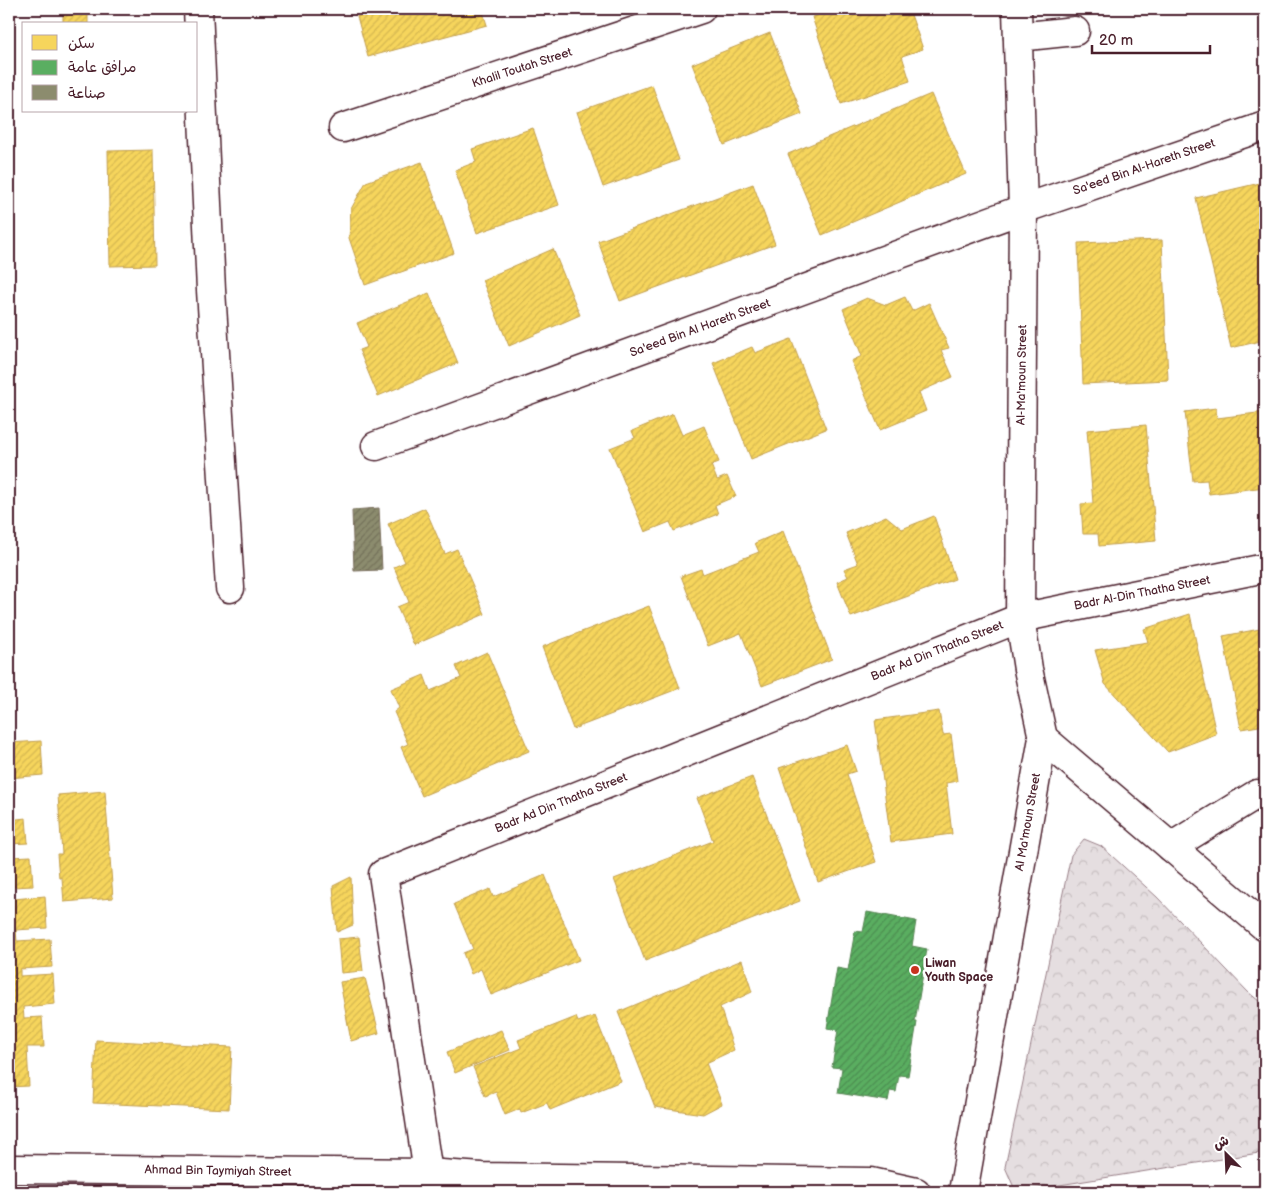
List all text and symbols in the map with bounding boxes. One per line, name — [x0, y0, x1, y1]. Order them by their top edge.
legend — [22, 22, 198, 112]
scale bar — [1092, 22, 1209, 54]
text: 20 m — [1099, 31, 1133, 50]
text: سكن — [68, 34, 95, 53]
street label: Khalil Toutah Street — [470, 45, 574, 91]
text: مرافق عامة — [68, 58, 136, 77]
text: صناعة — [68, 84, 106, 103]
street label: Sa'eed Bin Al-Hareth Street — [1071, 135, 1217, 198]
street label: Sa'eed Bin Al Hareth Street — [628, 295, 773, 360]
street label: Al-Ma'moun Street — [1014, 324, 1030, 425]
street label: Badr Al-Din Thatha Street — [1073, 572, 1212, 614]
street label: Badr Ad Din Thatha Street — [869, 617, 1006, 684]
street label: Badr Ad Din Thatha Street — [493, 769, 630, 836]
street label: Al Ma'moun Street — [1012, 772, 1044, 872]
place label: Liwan Youth Space — [925, 956, 993, 985]
marker: Liwan Youth Space — [909, 964, 921, 976]
north arrow — [1202, 1128, 1252, 1178]
text: ش — [1210, 1132, 1231, 1153]
street label: Ahmad Bin Taymiyah Street — [144, 1162, 292, 1180]

